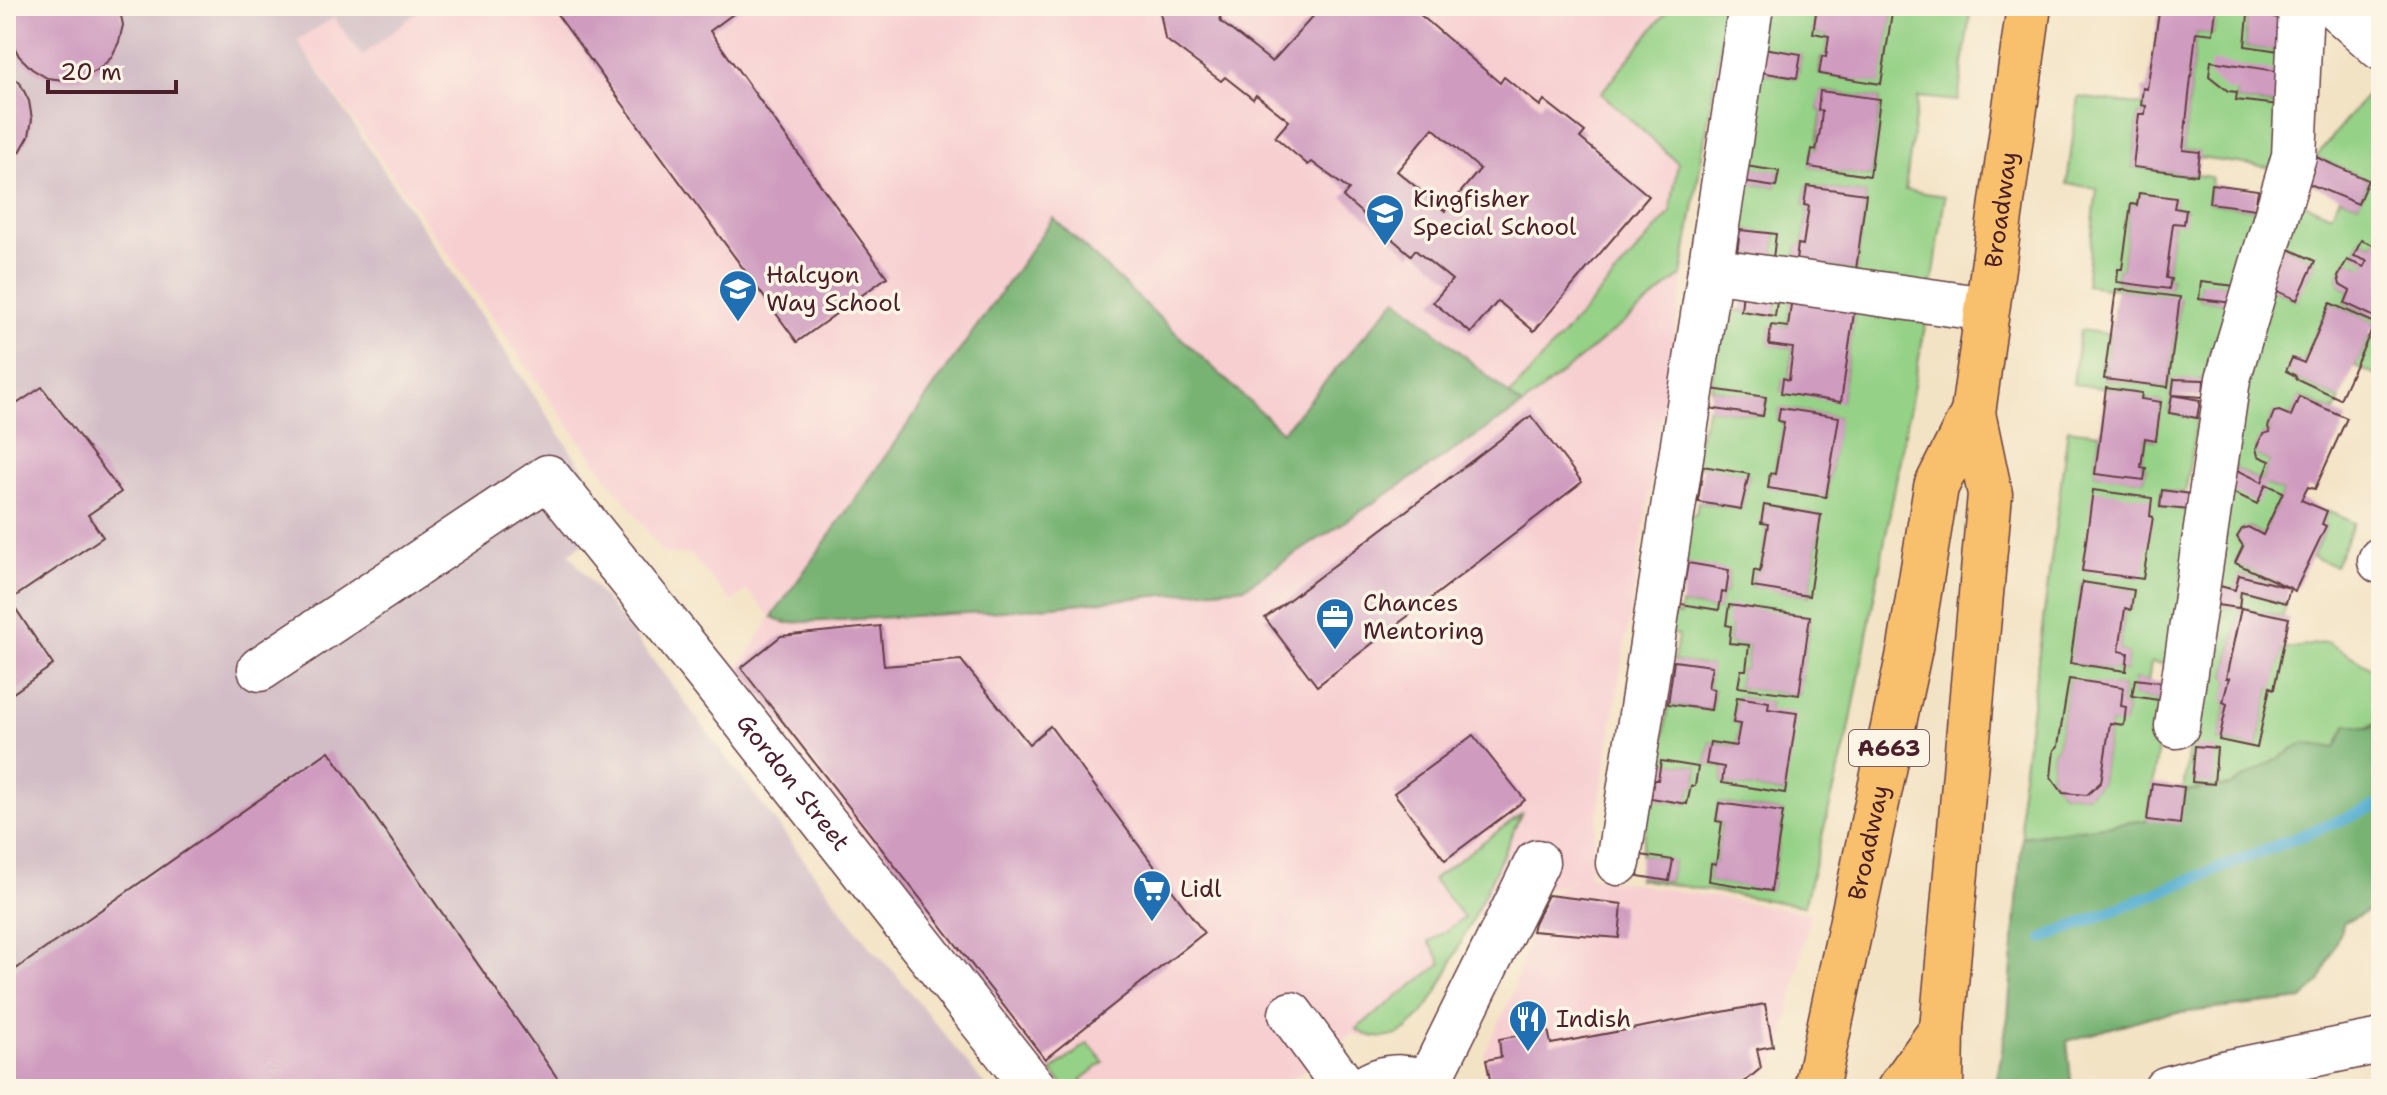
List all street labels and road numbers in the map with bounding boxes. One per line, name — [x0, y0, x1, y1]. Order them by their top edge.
street label: Broadway — [1977, 149, 2025, 270]
street label: Gordon Street — [729, 708, 857, 858]
road number: A663 — [1849, 730, 1929, 766]
street label: Broadway — [1841, 782, 1896, 903]

